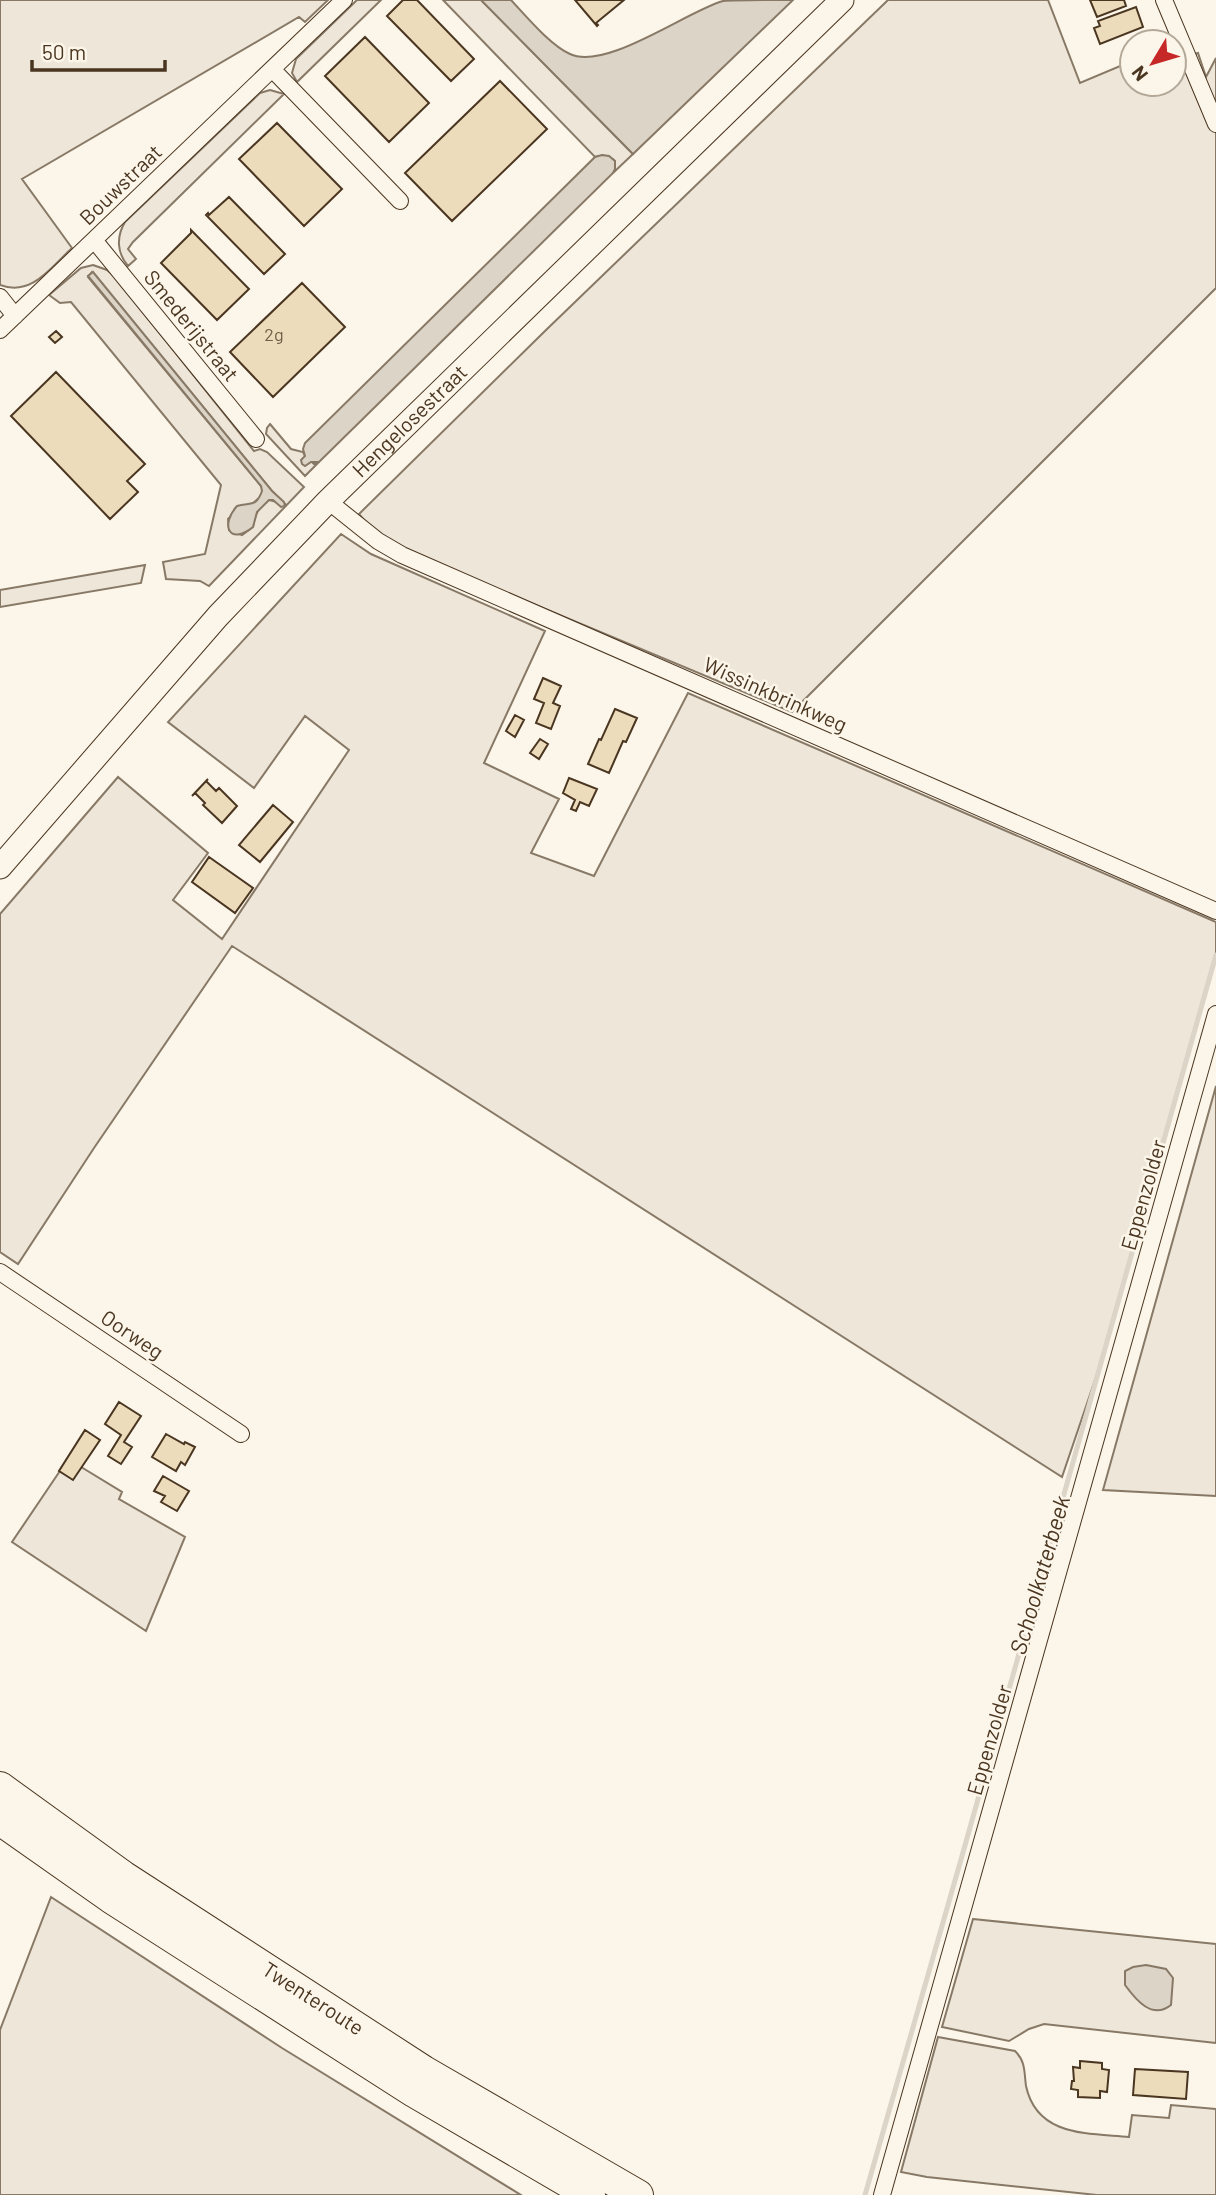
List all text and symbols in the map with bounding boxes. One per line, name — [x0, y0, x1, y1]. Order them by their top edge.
scale bar — [32, 28, 164, 72]
north arrow — [1118, 28, 1188, 98]
text: 50 m — [42, 39, 86, 64]
text: N — [1126, 62, 1152, 86]
street label: Bouwstraat — [74, 139, 166, 229]
street label: Smederijstraat — [140, 264, 245, 386]
house number: 2g — [264, 323, 284, 345]
street label: Hengelosestraat — [346, 359, 472, 482]
street label: Wissinkbrinkweg — [700, 651, 851, 736]
street label: Eppenzolder — [1115, 1136, 1170, 1253]
street label: Oorweg — [97, 1304, 169, 1364]
water label: Schoolkaterbeek — [1003, 1492, 1075, 1657]
street label: Eppenzolder — [961, 1681, 1016, 1798]
street label: Twenteroute — [258, 1956, 369, 2040]

